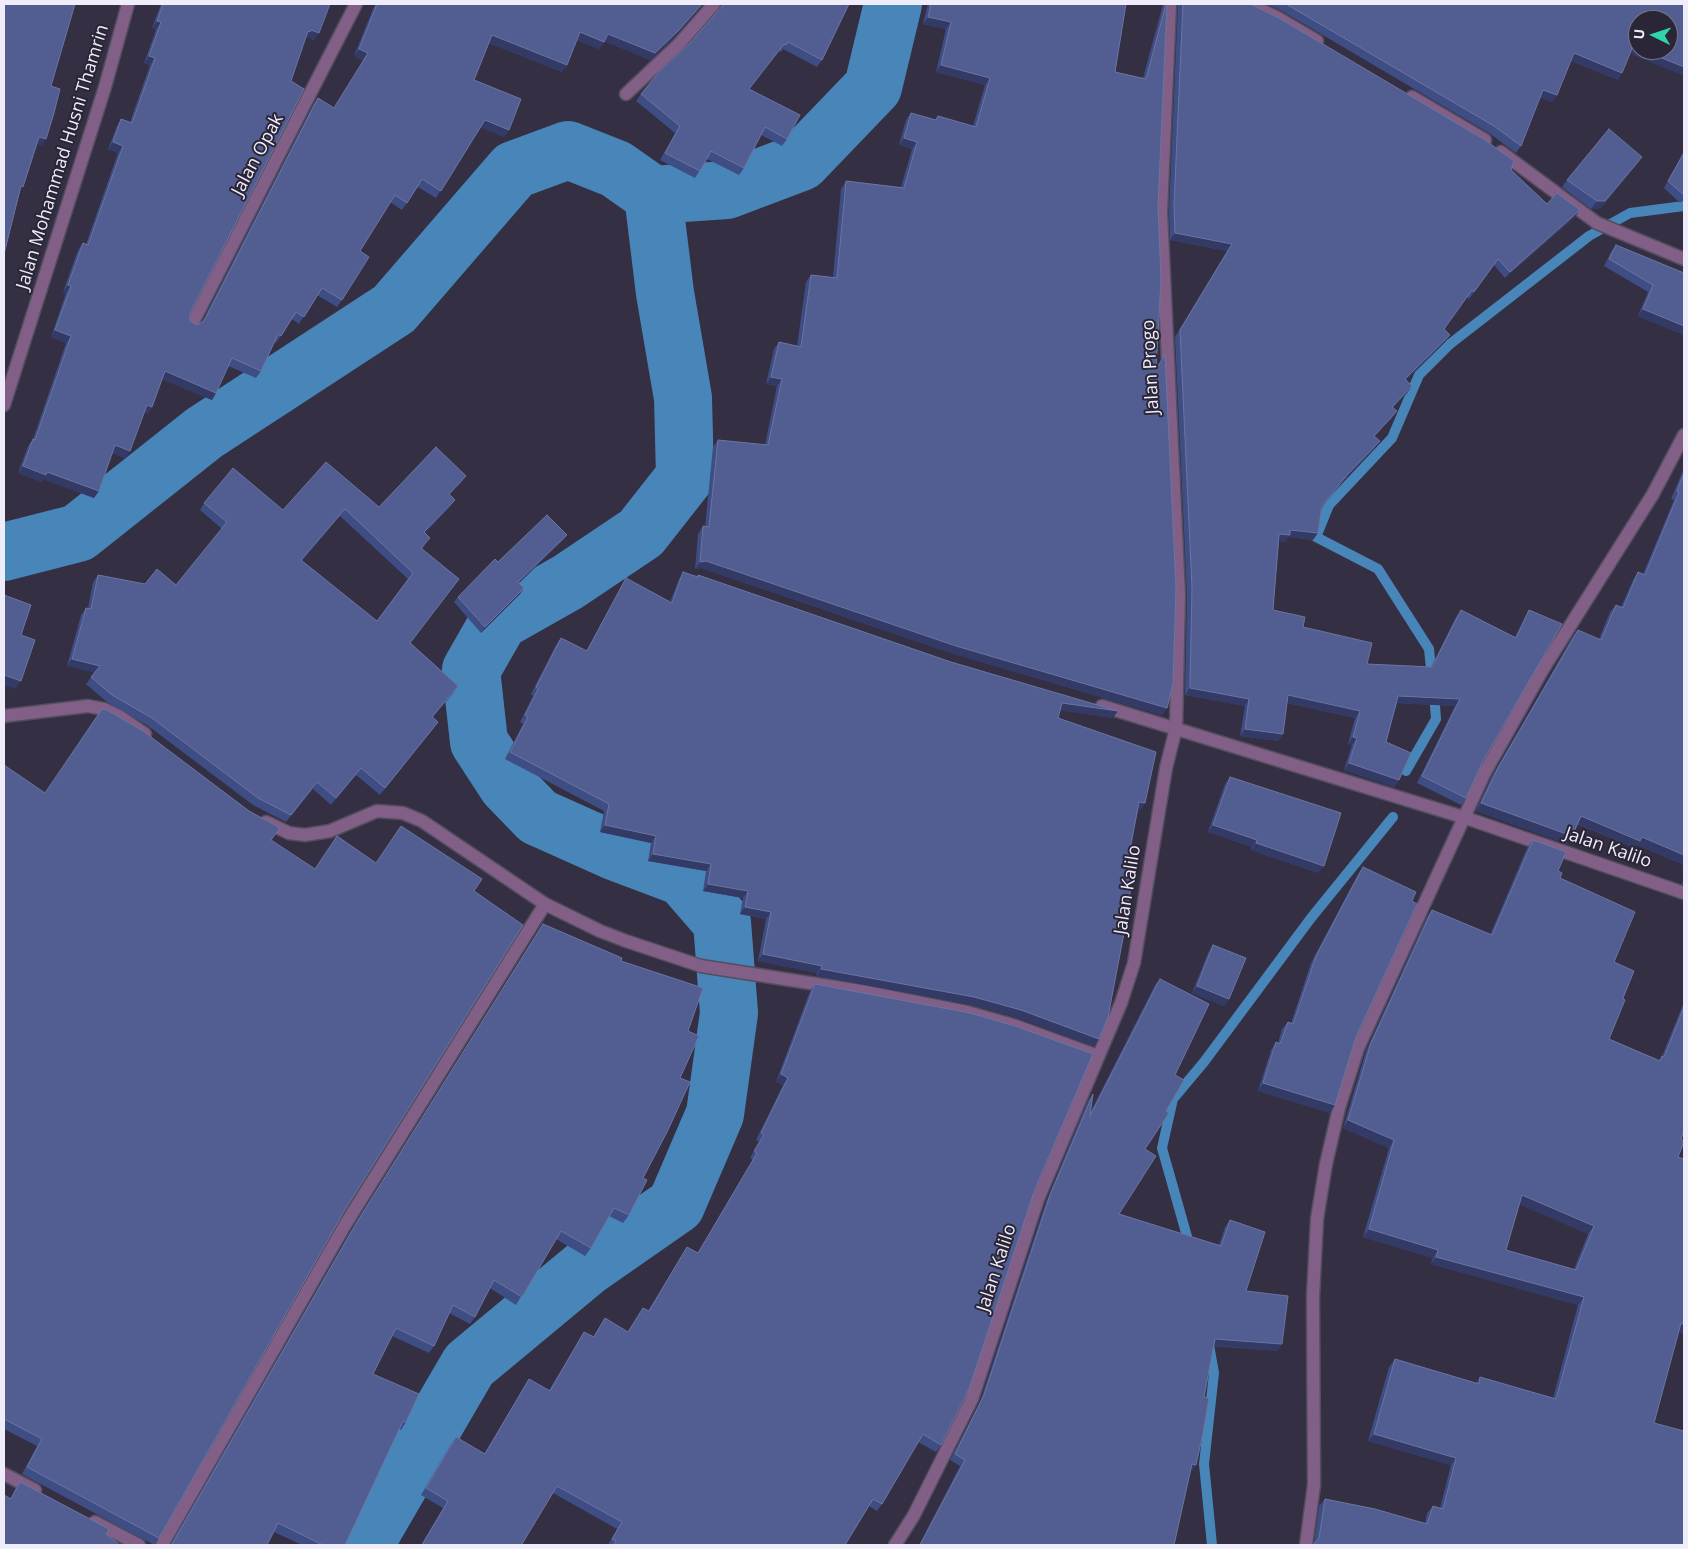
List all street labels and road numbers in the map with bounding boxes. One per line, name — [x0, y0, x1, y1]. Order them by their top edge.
street label: Jalan Mohammad Husni Thamrin — [12, 22, 114, 292]
street label: Jalan Opak — [227, 110, 289, 200]
street label: Jalan Progo — [1138, 319, 1164, 415]
street label: Jalan Kalilo — [1562, 823, 1654, 873]
street label: Jalan Kalilo — [1110, 844, 1146, 936]
street label: Jalan Kalilo — [973, 1222, 1021, 1314]

